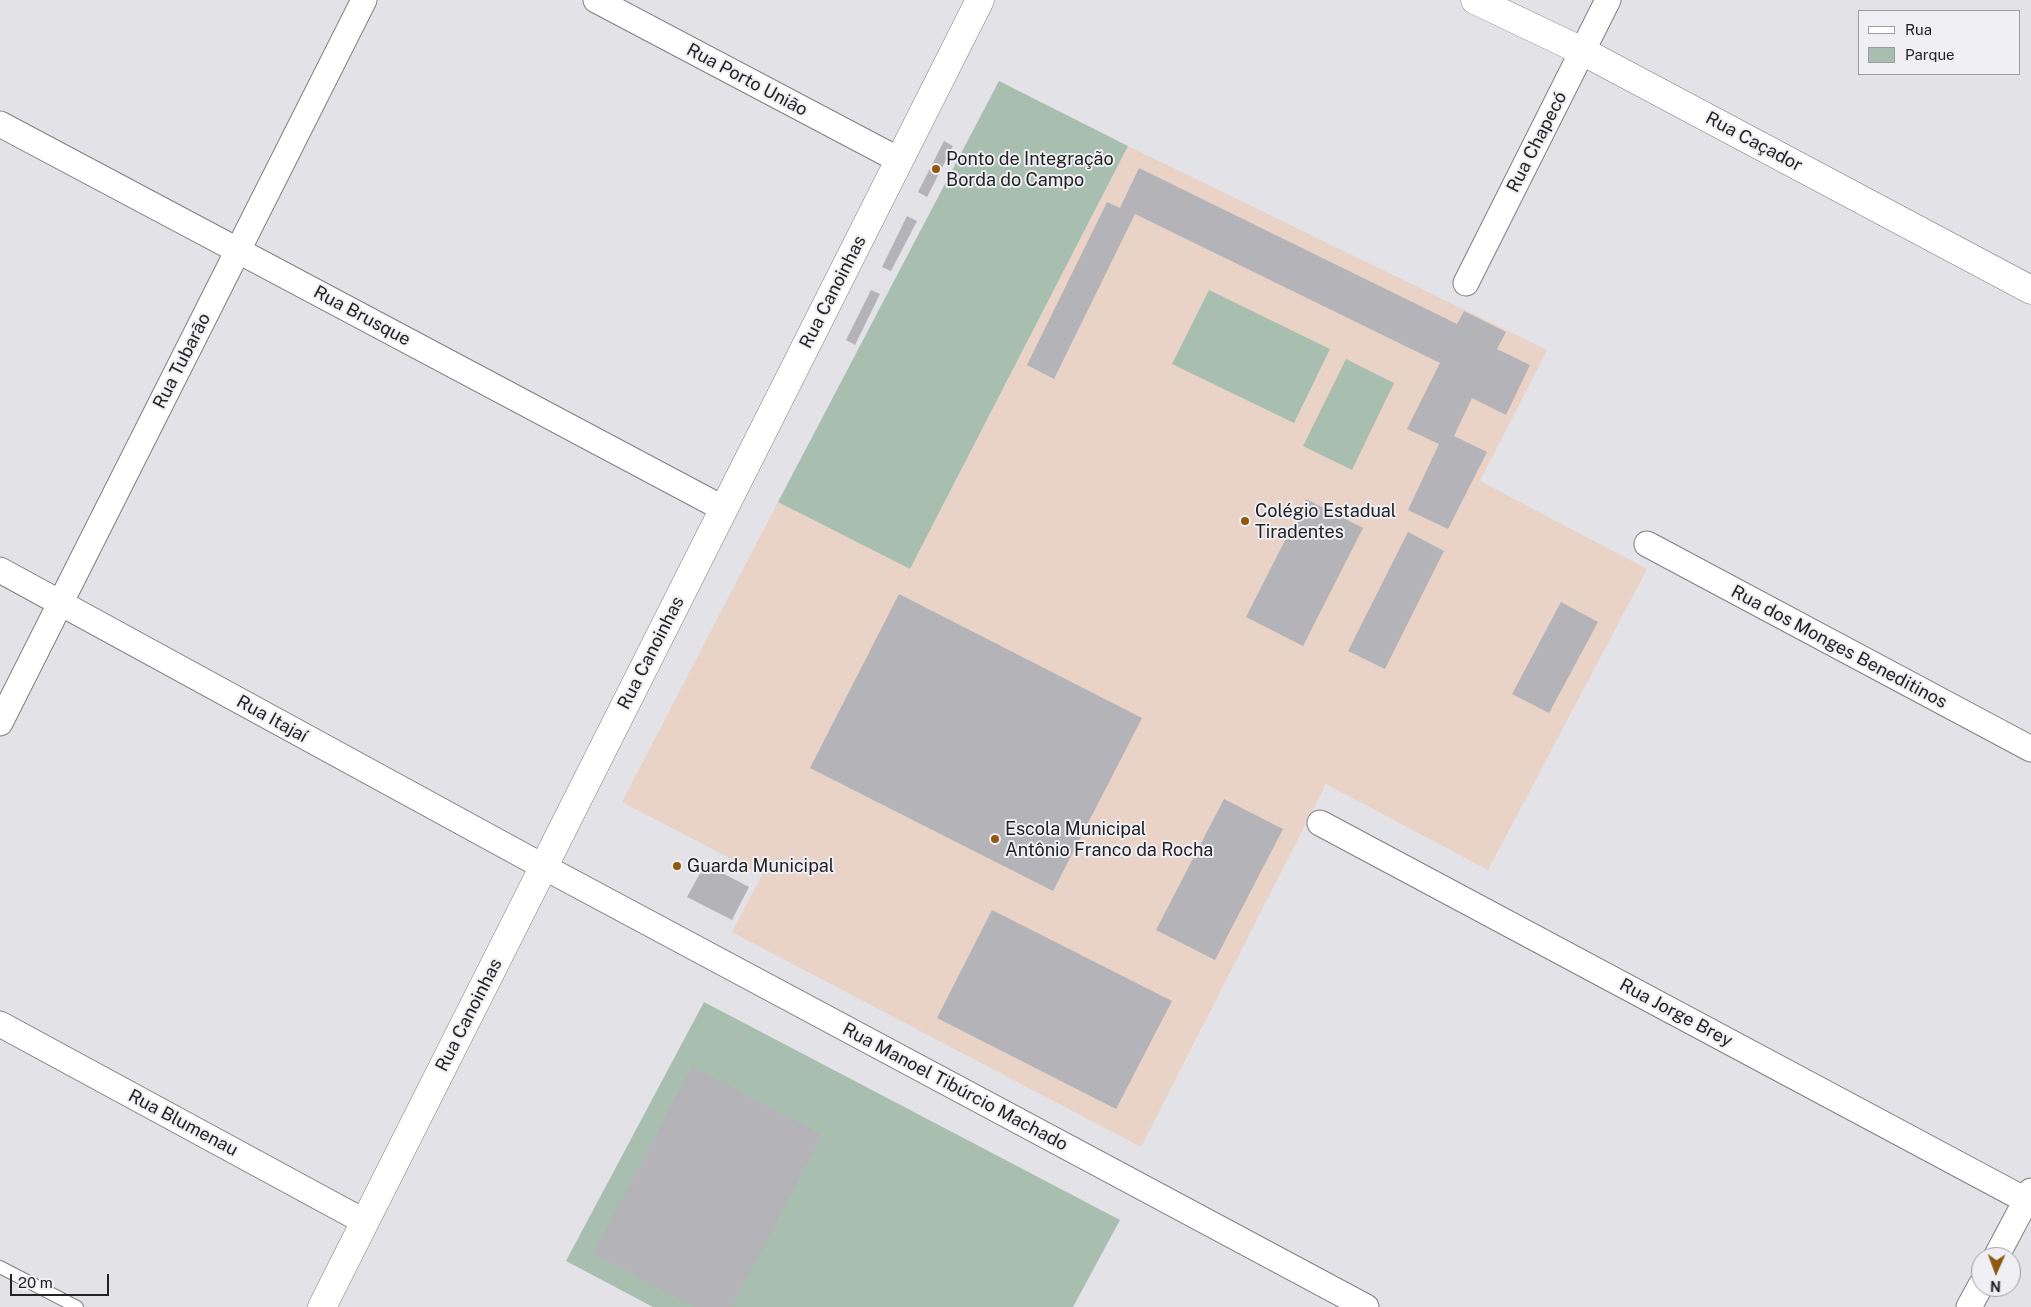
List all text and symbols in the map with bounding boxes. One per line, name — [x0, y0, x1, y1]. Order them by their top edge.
legend — [1858, 10, 2021, 75]
text: Rua — [1905, 21, 1932, 38]
street label: Rua Porto União — [683, 39, 811, 121]
text: Parque — [1905, 46, 1955, 63]
street label: Rua Chapecó — [1502, 88, 1572, 196]
street label: Rua Caçador — [1702, 107, 1806, 177]
place label: Ponto de Integração Borda do Campo — [946, 148, 1114, 190]
marker: Ponto de Integração Borda do Campo — [930, 163, 942, 175]
street label: Rua Canoinhas — [795, 232, 871, 352]
street label: Rua Brusque — [310, 281, 414, 351]
street label: Rua Tubarão — [149, 310, 215, 412]
place label: Colégio Estadual Tiradentes — [1255, 500, 1396, 542]
marker: Colégio Estadual Tiradentes — [1239, 515, 1251, 527]
street label: Rua dos Monges Beneditinos — [1727, 581, 1951, 713]
street label: Rua Canoinhas — [613, 593, 689, 713]
street label: Rua Itajaí — [233, 691, 311, 747]
place label: Escola Municipal Antônio Franco da Rocha — [1005, 818, 1213, 861]
marker: Escola Municipal Antônio Franco da Rocha — [989, 833, 1001, 845]
place label: Guarda Municipal — [687, 855, 834, 877]
marker: Guarda Municipal — [671, 860, 683, 872]
street label: Rua Canoinhas — [431, 955, 507, 1075]
street label: Rua Jorge Brey — [1616, 974, 1736, 1052]
street label: Rua Manoel Tibúrcio Machado — [839, 1018, 1071, 1156]
street label: Rua Blumenau — [124, 1085, 242, 1161]
north arrow — [1971, 1247, 2021, 1297]
scale bar — [12, 1264, 111, 1296]
text: 20 m — [18, 1274, 53, 1291]
text: N — [1990, 1278, 2001, 1294]

